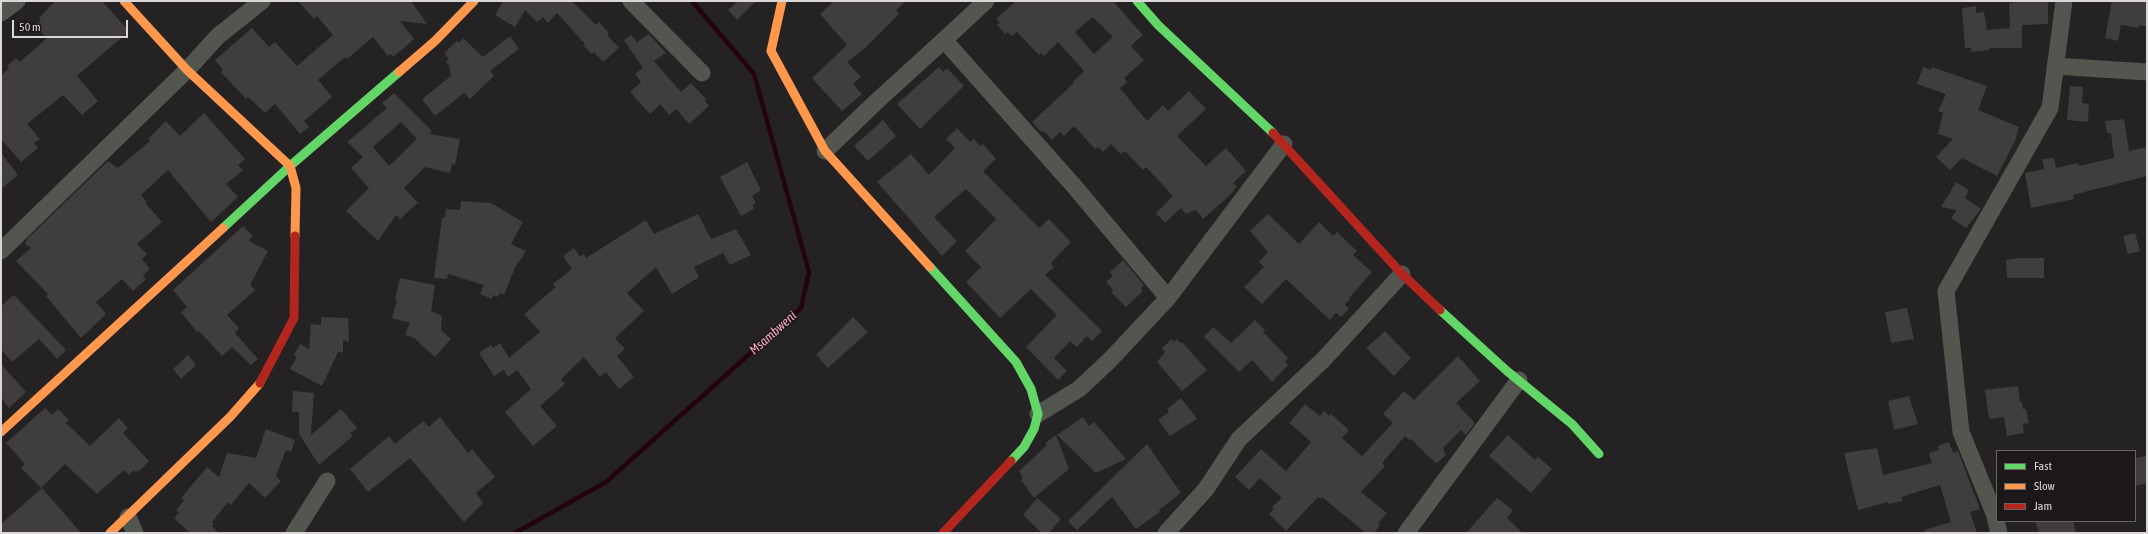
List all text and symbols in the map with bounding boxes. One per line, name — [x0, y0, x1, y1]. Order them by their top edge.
scale bar — [14, 12, 130, 38]
text: 50 m — [19, 20, 41, 34]
water label: Msambweni — [746, 308, 800, 358]
legend — [1996, 450, 2136, 522]
text: Fast — [2034, 459, 2052, 473]
text: Slow — [2034, 479, 2055, 493]
text: Jam — [2034, 499, 2052, 513]

